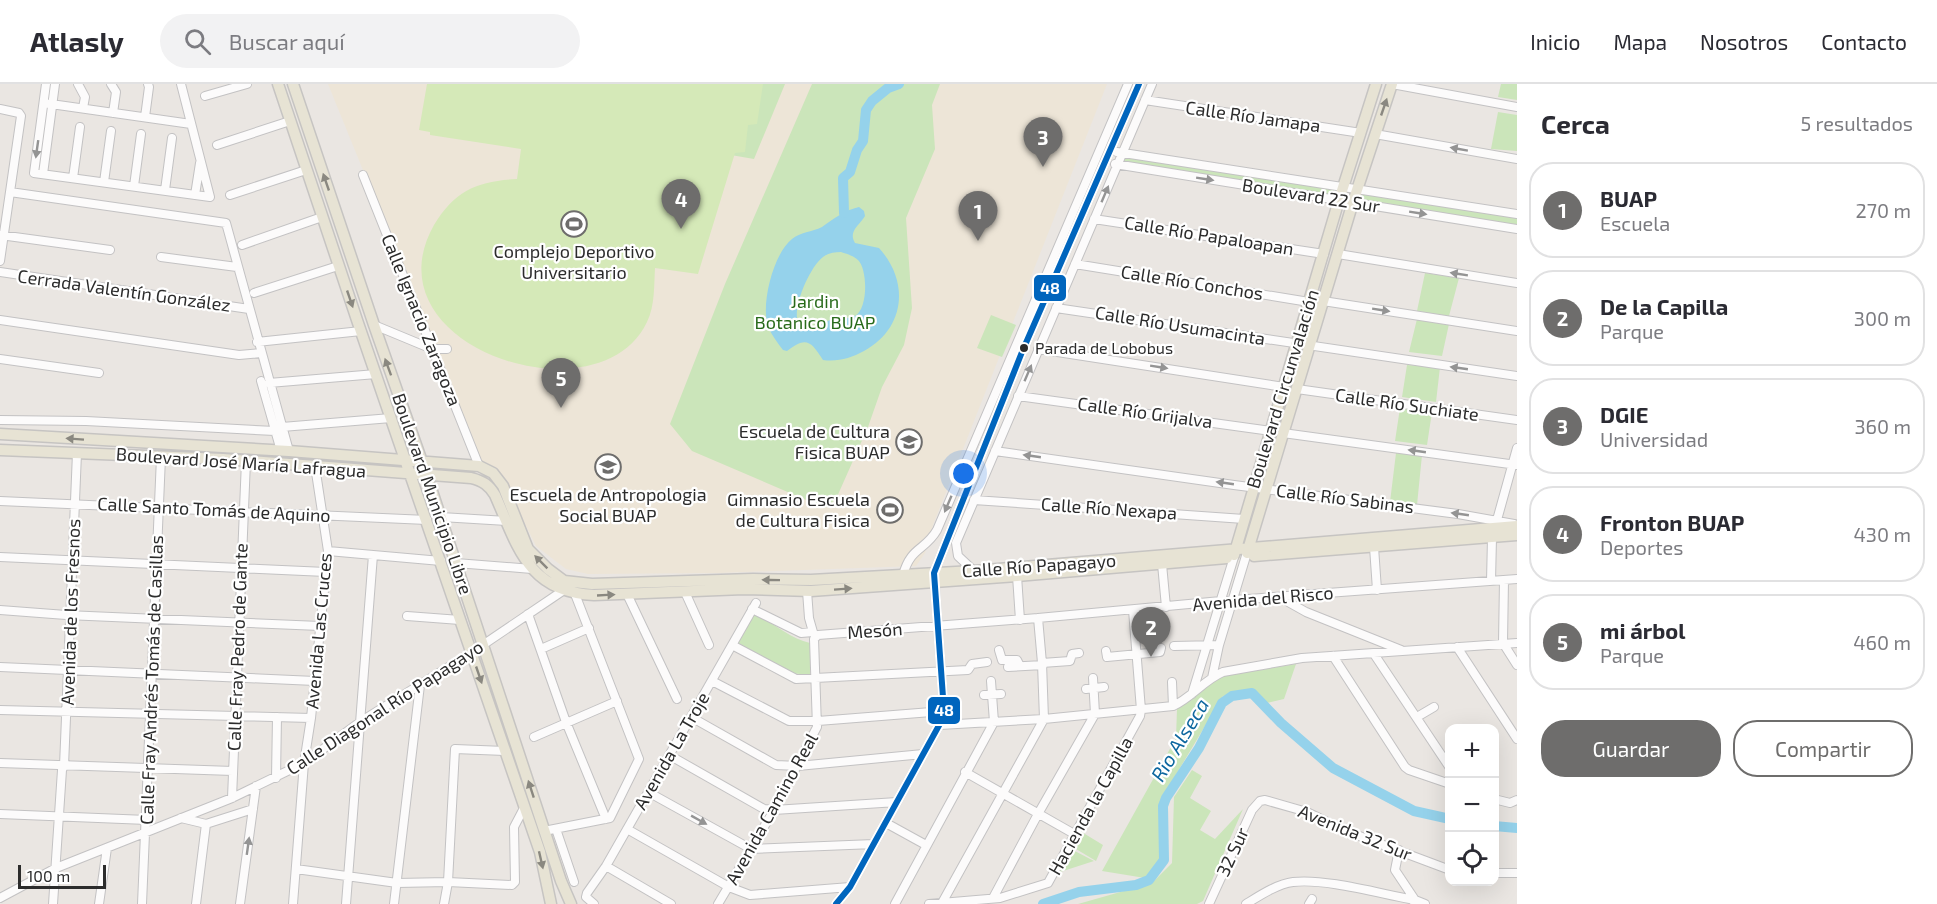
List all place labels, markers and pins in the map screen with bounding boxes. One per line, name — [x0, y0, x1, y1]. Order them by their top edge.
pin: 3 — [1024, 118, 1062, 167]
pin: 4 — [662, 180, 700, 229]
pin: 1 — [958, 192, 998, 241]
sports icon: Complejo Deportivo Universitario — [559, 209, 589, 239]
place label: Complejo Deportivo Universitario — [494, 240, 654, 283]
place label: Parada de Lobobus — [1035, 338, 1173, 357]
marker: Parada de Lobobus — [1018, 342, 1030, 354]
pin: 5 — [542, 358, 580, 408]
place label: Escuela de Cultura Fisica BUAP — [739, 420, 890, 463]
school or university icon: Escuela de Cultura Fisica BUAP — [894, 427, 924, 457]
school or university icon: Escuela de Antropologia Social BUAP — [593, 452, 623, 482]
place label: Escuela de Antropologia Social BUAP — [509, 483, 707, 526]
place label: Gimnasio Escuela de Cultura Fisica — [727, 488, 870, 531]
sports icon: Gimnasio Escuela de Cultura Fisica — [875, 495, 905, 525]
pin: 2 — [1132, 608, 1170, 657]

